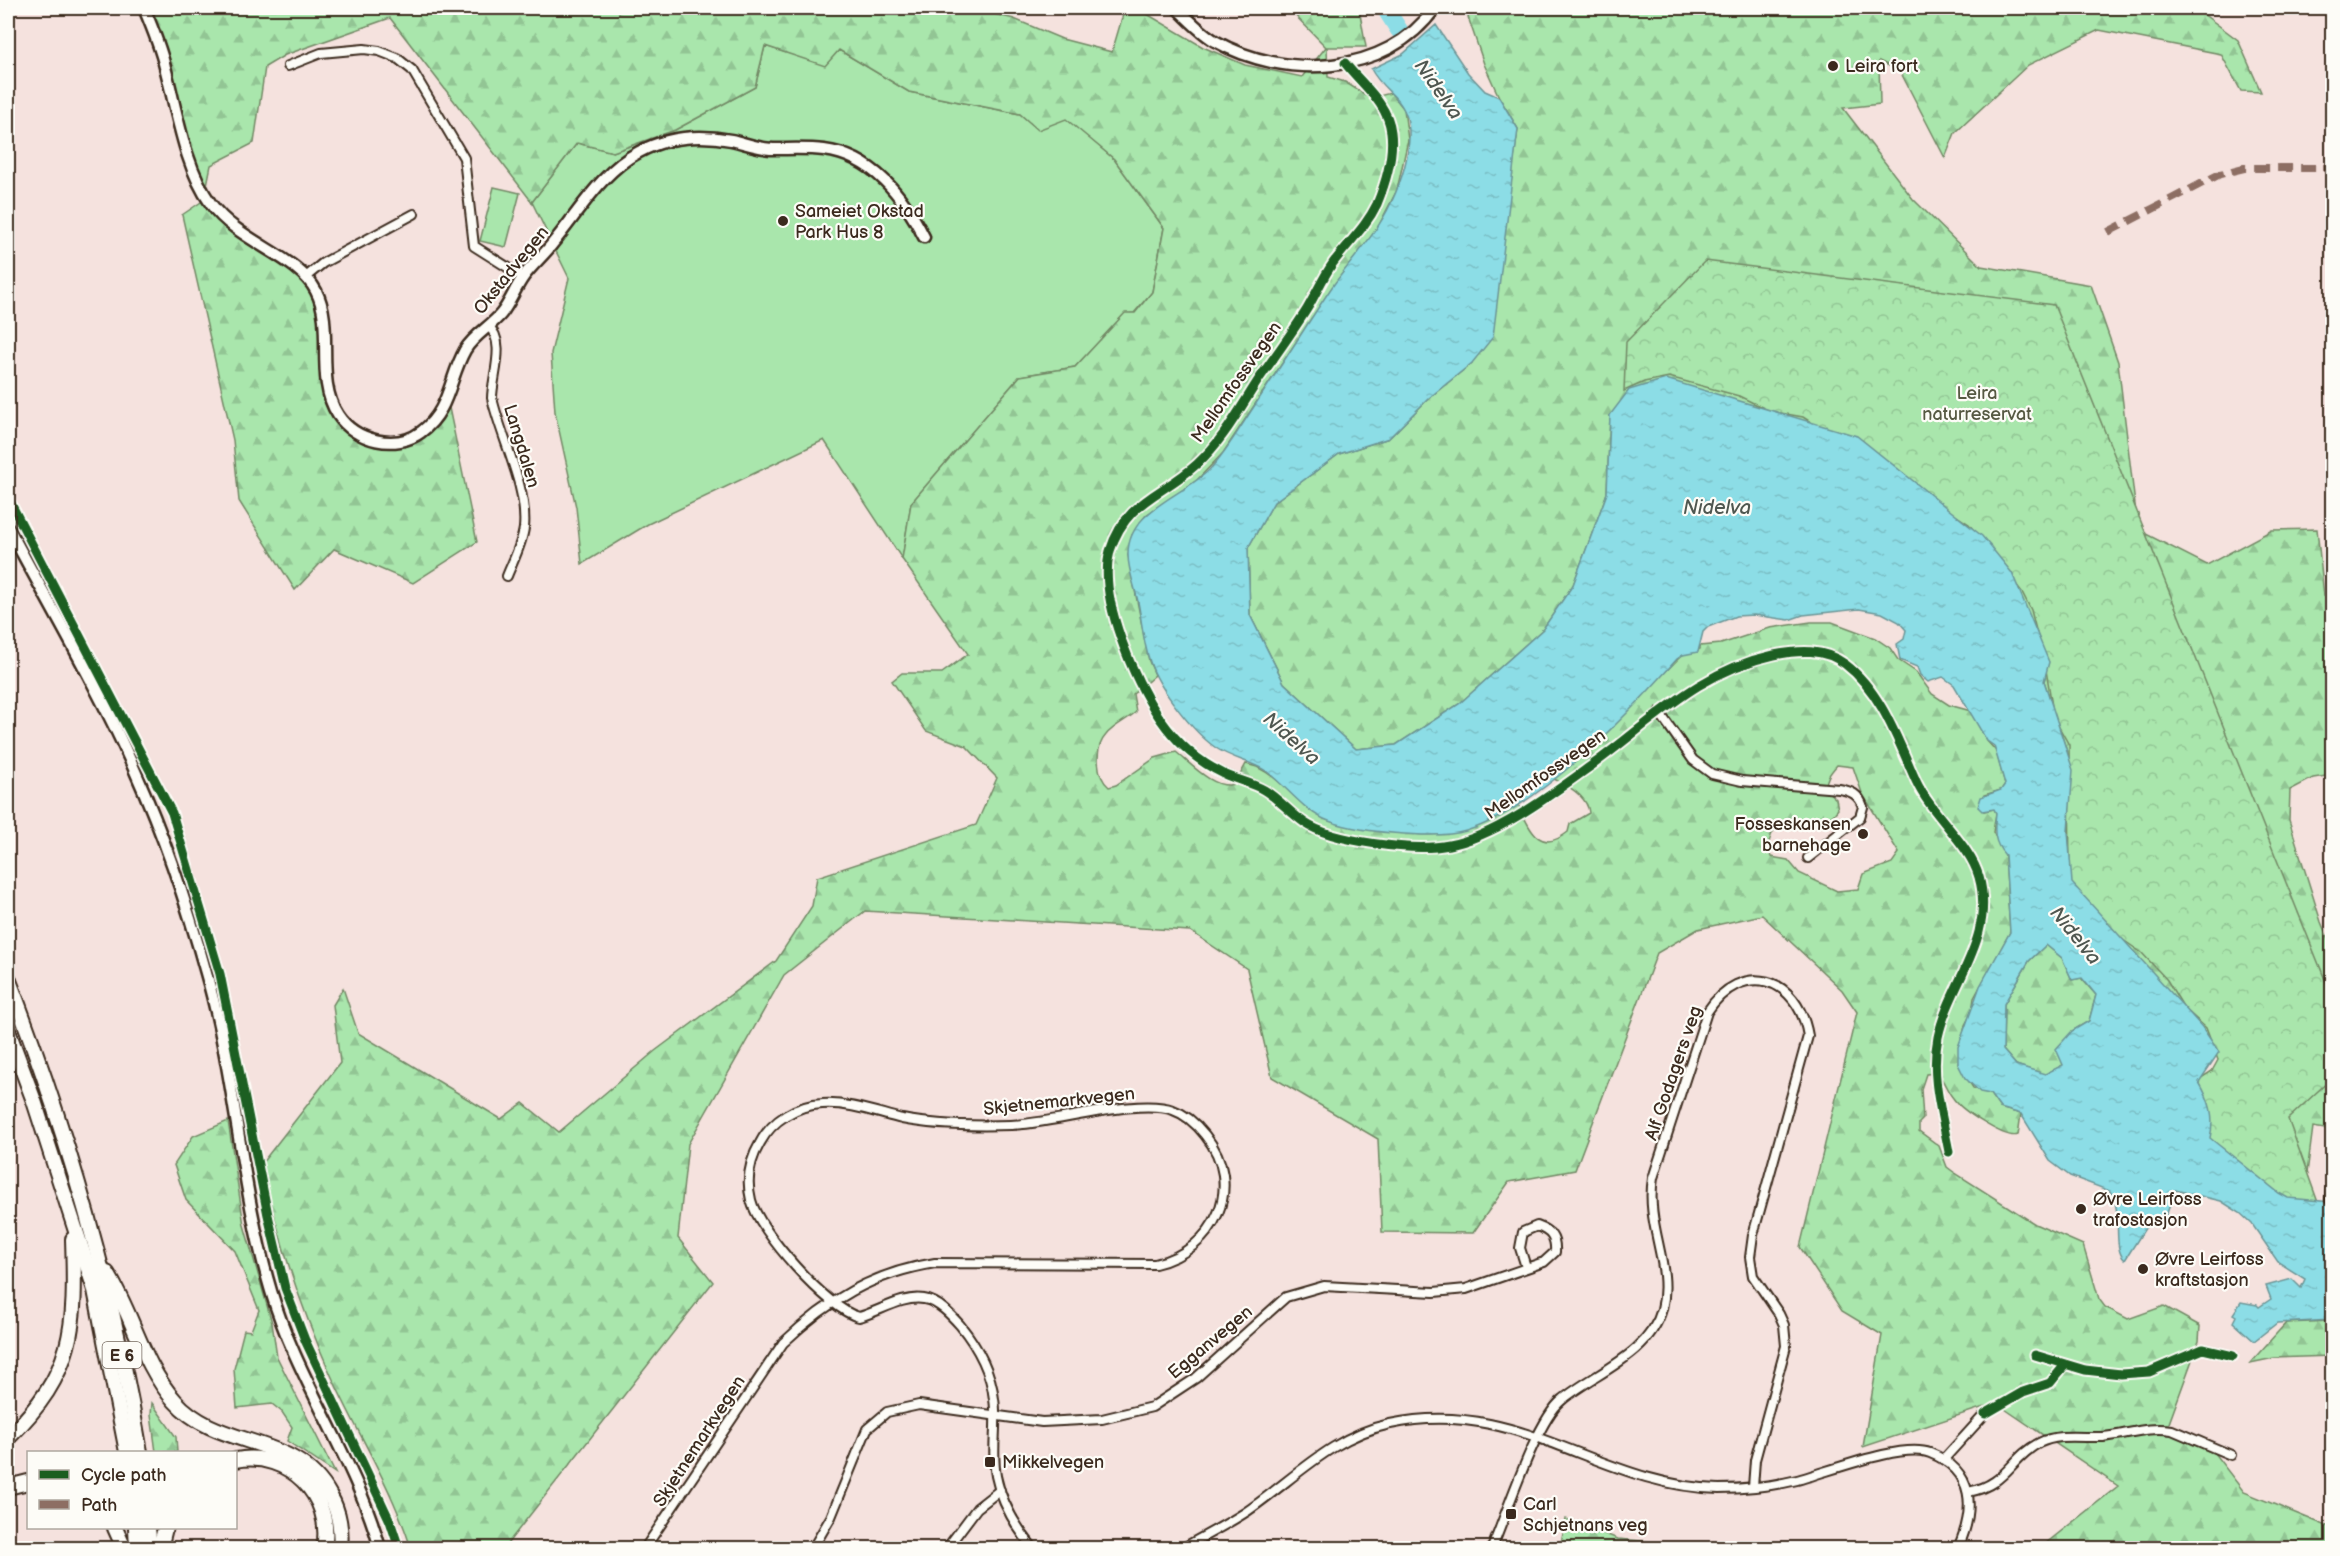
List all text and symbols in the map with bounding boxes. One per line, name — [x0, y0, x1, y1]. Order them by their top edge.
water label: Nidelva — [1409, 55, 1467, 124]
place label: Leira fort — [1845, 56, 1919, 77]
marker: Leira fort — [1826, 59, 1840, 73]
place label: Sameiet Okstad Park Hus 8 — [795, 201, 924, 243]
marker: Sameiet Okstad Park Hus 8 — [776, 214, 790, 228]
street label: Okstadvegen — [469, 222, 553, 319]
street label: Mellomfossvegen — [1187, 318, 1286, 447]
park label: Leira naturreservat — [1922, 383, 2032, 425]
street label: Langdalen — [499, 402, 544, 490]
water label: Nidelva — [1683, 496, 1751, 520]
water label: Nidelva — [1258, 707, 1325, 770]
street label: Mellomfossvegen — [1481, 725, 1610, 824]
place label: Fosseskansen barnehage — [1735, 814, 1851, 856]
marker: Fosseskansen barnehage — [1856, 827, 1870, 841]
water label: Nidelva — [2045, 902, 2106, 970]
street label: Alf Godagers veg — [1641, 1003, 1706, 1143]
street label: Skjetnemarkvegen — [982, 1083, 1136, 1120]
place label: Øvre Leirfoss trafostasjon — [2093, 1189, 2202, 1231]
marker: Øvre Leirfoss trafostasjon — [2074, 1202, 2088, 1216]
place label: Øvre Leirfoss kraftstasjon — [2155, 1249, 2264, 1291]
marker: Øvre Leirfoss kraftstasjon — [2136, 1262, 2150, 1276]
street label: Egganvegen — [1164, 1301, 1257, 1384]
road number: E 6 — [102, 1342, 142, 1368]
street label: Skjetnemarkvegen — [649, 1372, 750, 1511]
legend — [27, 1451, 237, 1529]
place label: Mikkelvegen — [1002, 1452, 1104, 1473]
marker: Mikkelvegen — [983, 1455, 997, 1469]
text: Cycle path — [81, 1465, 167, 1486]
place label: Carl Schjetnans veg — [1523, 1494, 1648, 1536]
text: Path — [81, 1495, 117, 1516]
marker: Carl Schjetnans veg — [1504, 1507, 1518, 1521]

